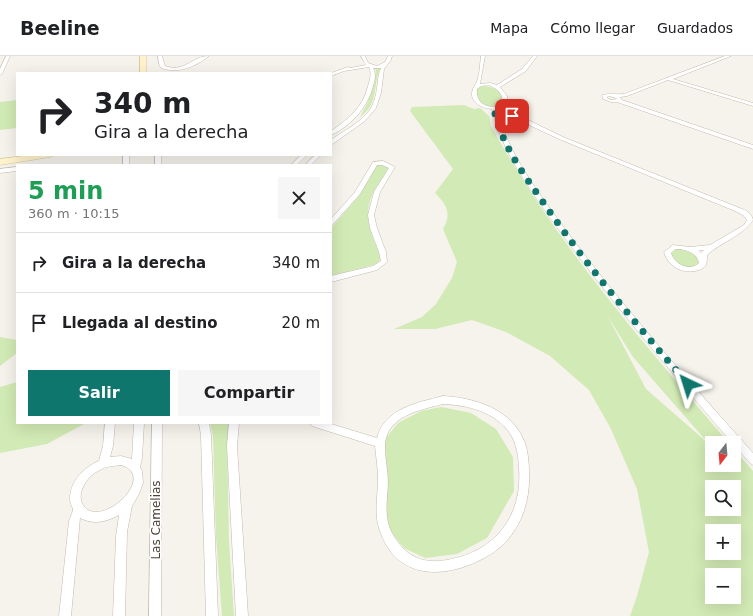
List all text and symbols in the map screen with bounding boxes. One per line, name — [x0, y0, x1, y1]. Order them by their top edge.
text: Beeline — [20, 17, 100, 39]
text: Mapa — [490, 20, 528, 36]
text: Cómo llegar — [550, 20, 635, 36]
text: Guardados — [657, 20, 733, 36]
text: 340 m — [94, 87, 191, 120]
icon: right — [28, 88, 80, 140]
pin — [495, 99, 529, 133]
icon: arrive — [501, 105, 523, 127]
text: Gira a la derecha — [94, 121, 249, 142]
text: 5 min — [28, 177, 103, 205]
button: close — [278, 177, 320, 219]
text: 360 m · 10:15 — [28, 206, 119, 221]
icon: right — [28, 252, 50, 274]
text: Gira a la derecha — [62, 254, 206, 272]
text: 340 m — [272, 254, 320, 272]
icon: arrive — [28, 312, 50, 334]
text: Llegada al destino — [62, 314, 217, 332]
text: 20 m — [282, 314, 320, 332]
position arrow — [667, 363, 709, 405]
button: Salir — [28, 370, 170, 416]
button: Compartir — [178, 370, 320, 416]
north arrow — [705, 436, 741, 472]
map controls — [705, 436, 741, 604]
street label: Las Camelias — [149, 480, 163, 560]
button: search — [705, 480, 741, 516]
button: + — [705, 524, 741, 560]
button: − — [705, 568, 741, 604]

